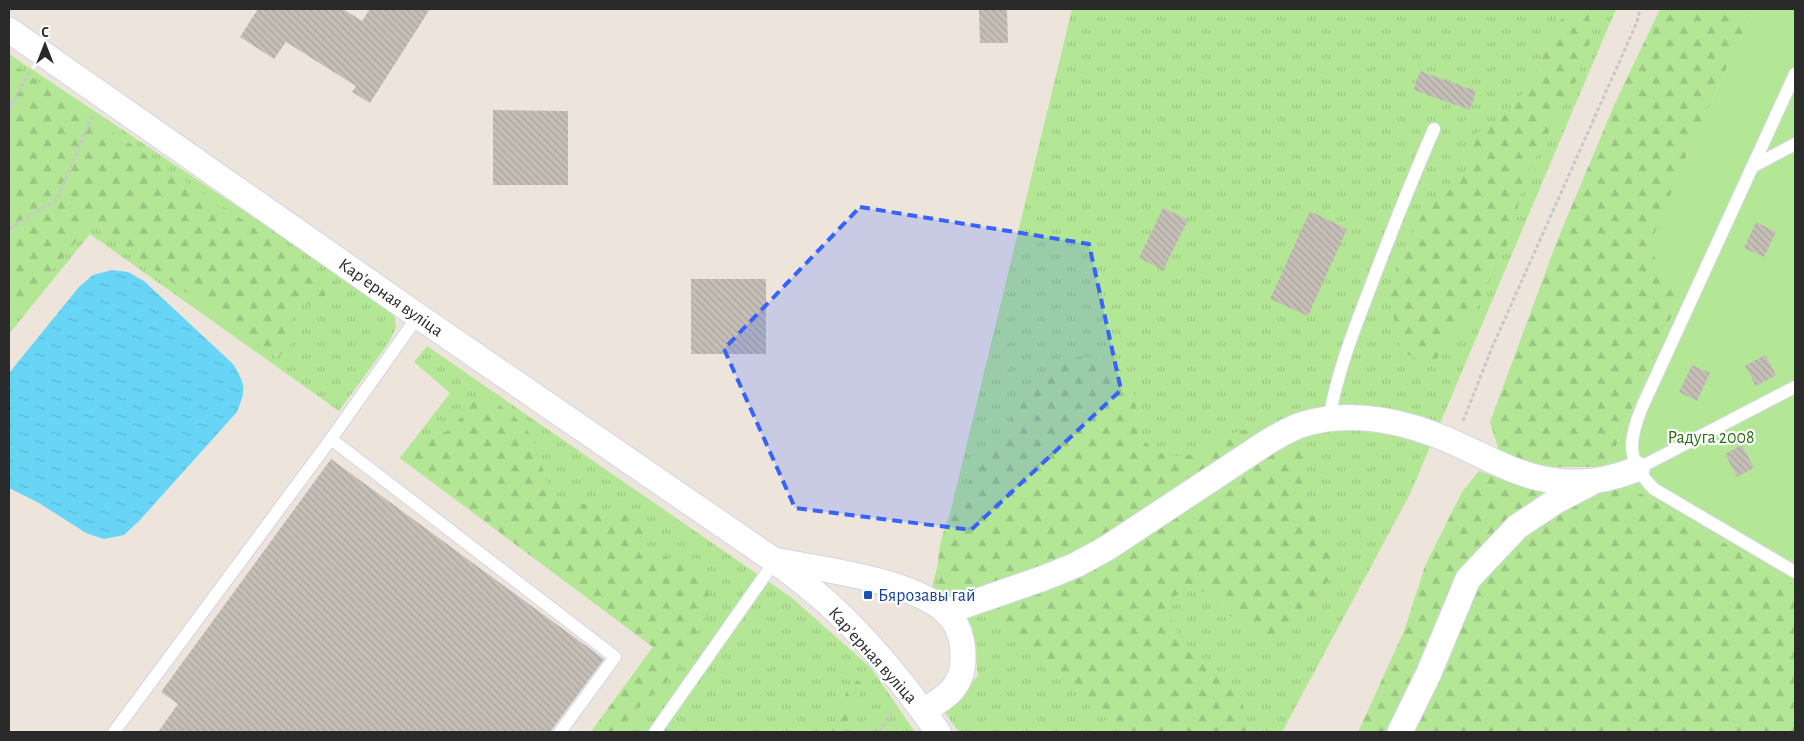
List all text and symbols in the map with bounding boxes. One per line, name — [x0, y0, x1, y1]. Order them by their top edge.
north arrow — [20, 20, 70, 70]
text: С — [41, 26, 49, 40]
street label: Карʼерная вуліца — [335, 255, 446, 340]
park label: Радуга 2008 — [1667, 429, 1755, 447]
place label: Бярозавы гай — [878, 587, 975, 605]
marker: Бярозавы гай — [862, 589, 874, 601]
street label: Карʼерная вуліца — [824, 604, 920, 707]

